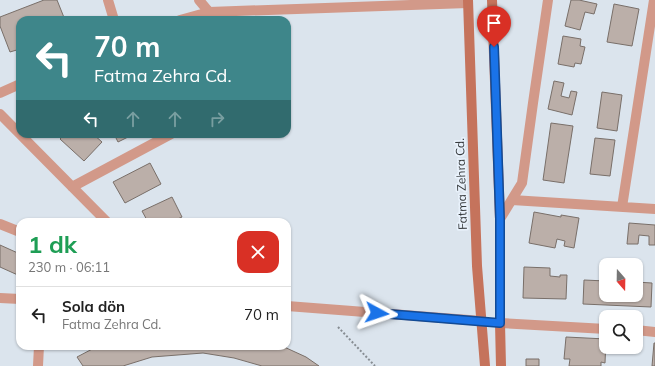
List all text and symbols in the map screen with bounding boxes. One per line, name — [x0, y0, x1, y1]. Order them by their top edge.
pin — [477, 6, 511, 47]
icon: arrive — [483, 12, 505, 34]
text: 70 m — [94, 29, 160, 64]
icon: left — [28, 32, 80, 84]
text: Fatma Zehra Cd. — [94, 64, 231, 87]
icon: left — [80, 108, 102, 130]
icon: ahead — [122, 108, 144, 130]
icon: ahead — [164, 108, 186, 130]
icon: right — [206, 108, 228, 130]
street label: Fatma Zehra Cd. — [452, 138, 470, 230]
text: 1 dk — [28, 229, 77, 259]
button: close — [237, 231, 279, 273]
north arrow — [599, 258, 643, 302]
map controls — [599, 258, 643, 354]
text: 230 m · 06:11 — [28, 259, 110, 275]
position arrow — [356, 292, 398, 334]
text: Sola dön — [62, 297, 125, 316]
icon: left — [28, 304, 50, 326]
text: 70 m — [244, 305, 279, 324]
button: search — [599, 310, 643, 354]
text: Fatma Zehra Cd. — [62, 316, 161, 332]

